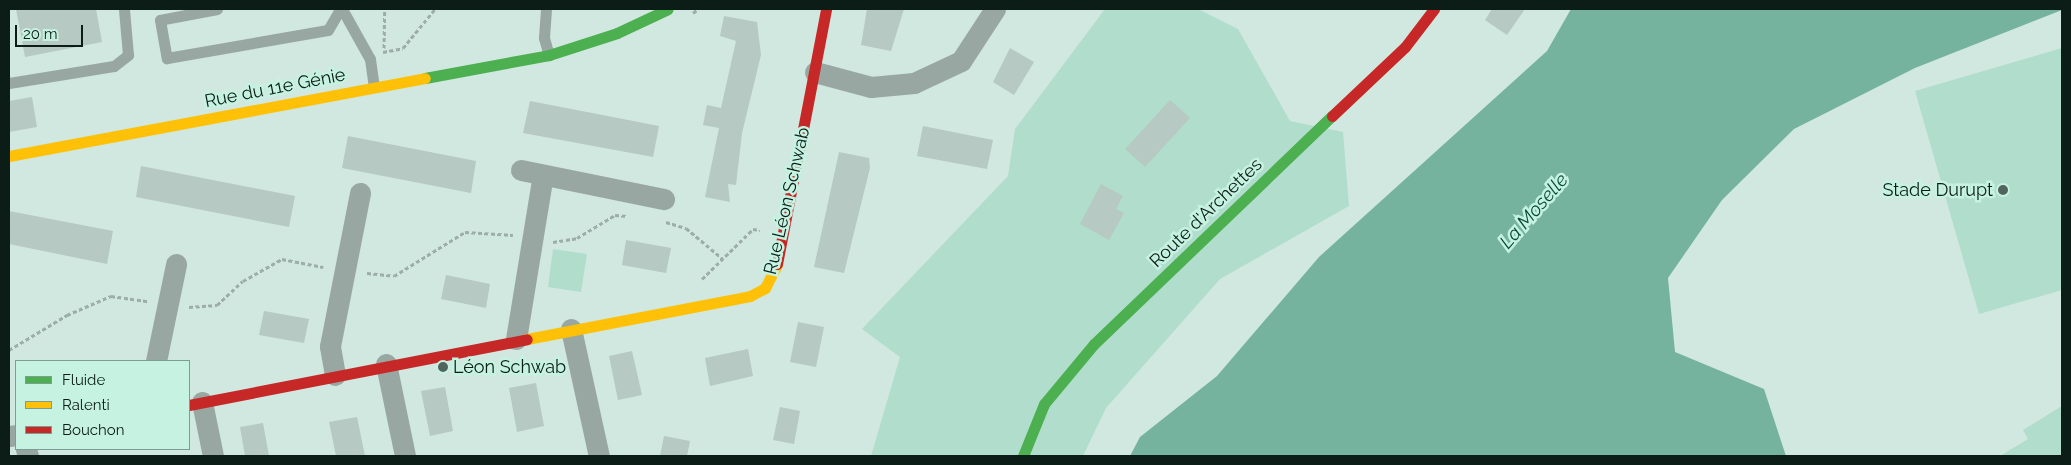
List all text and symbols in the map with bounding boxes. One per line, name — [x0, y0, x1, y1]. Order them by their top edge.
scale bar — [18, 15, 85, 47]
text: 20 m — [23, 25, 58, 43]
street label: Rue du 11e Génie — [203, 64, 347, 112]
street label: Rue Léon Schwab — [760, 125, 814, 277]
street label: Route d'Archettes — [1145, 154, 1267, 272]
water label: La Moselle — [1495, 169, 1573, 253]
place label: Stade Durupt — [1882, 179, 1993, 201]
marker: Stade Durupt — [1997, 184, 2009, 196]
place label: Léon Schwab — [453, 356, 566, 378]
legend — [15, 360, 190, 450]
marker: Léon Schwab — [437, 361, 449, 373]
text: Fluide — [62, 371, 105, 389]
text: Ralenti — [62, 396, 110, 414]
text: Bouchon — [62, 421, 124, 439]

